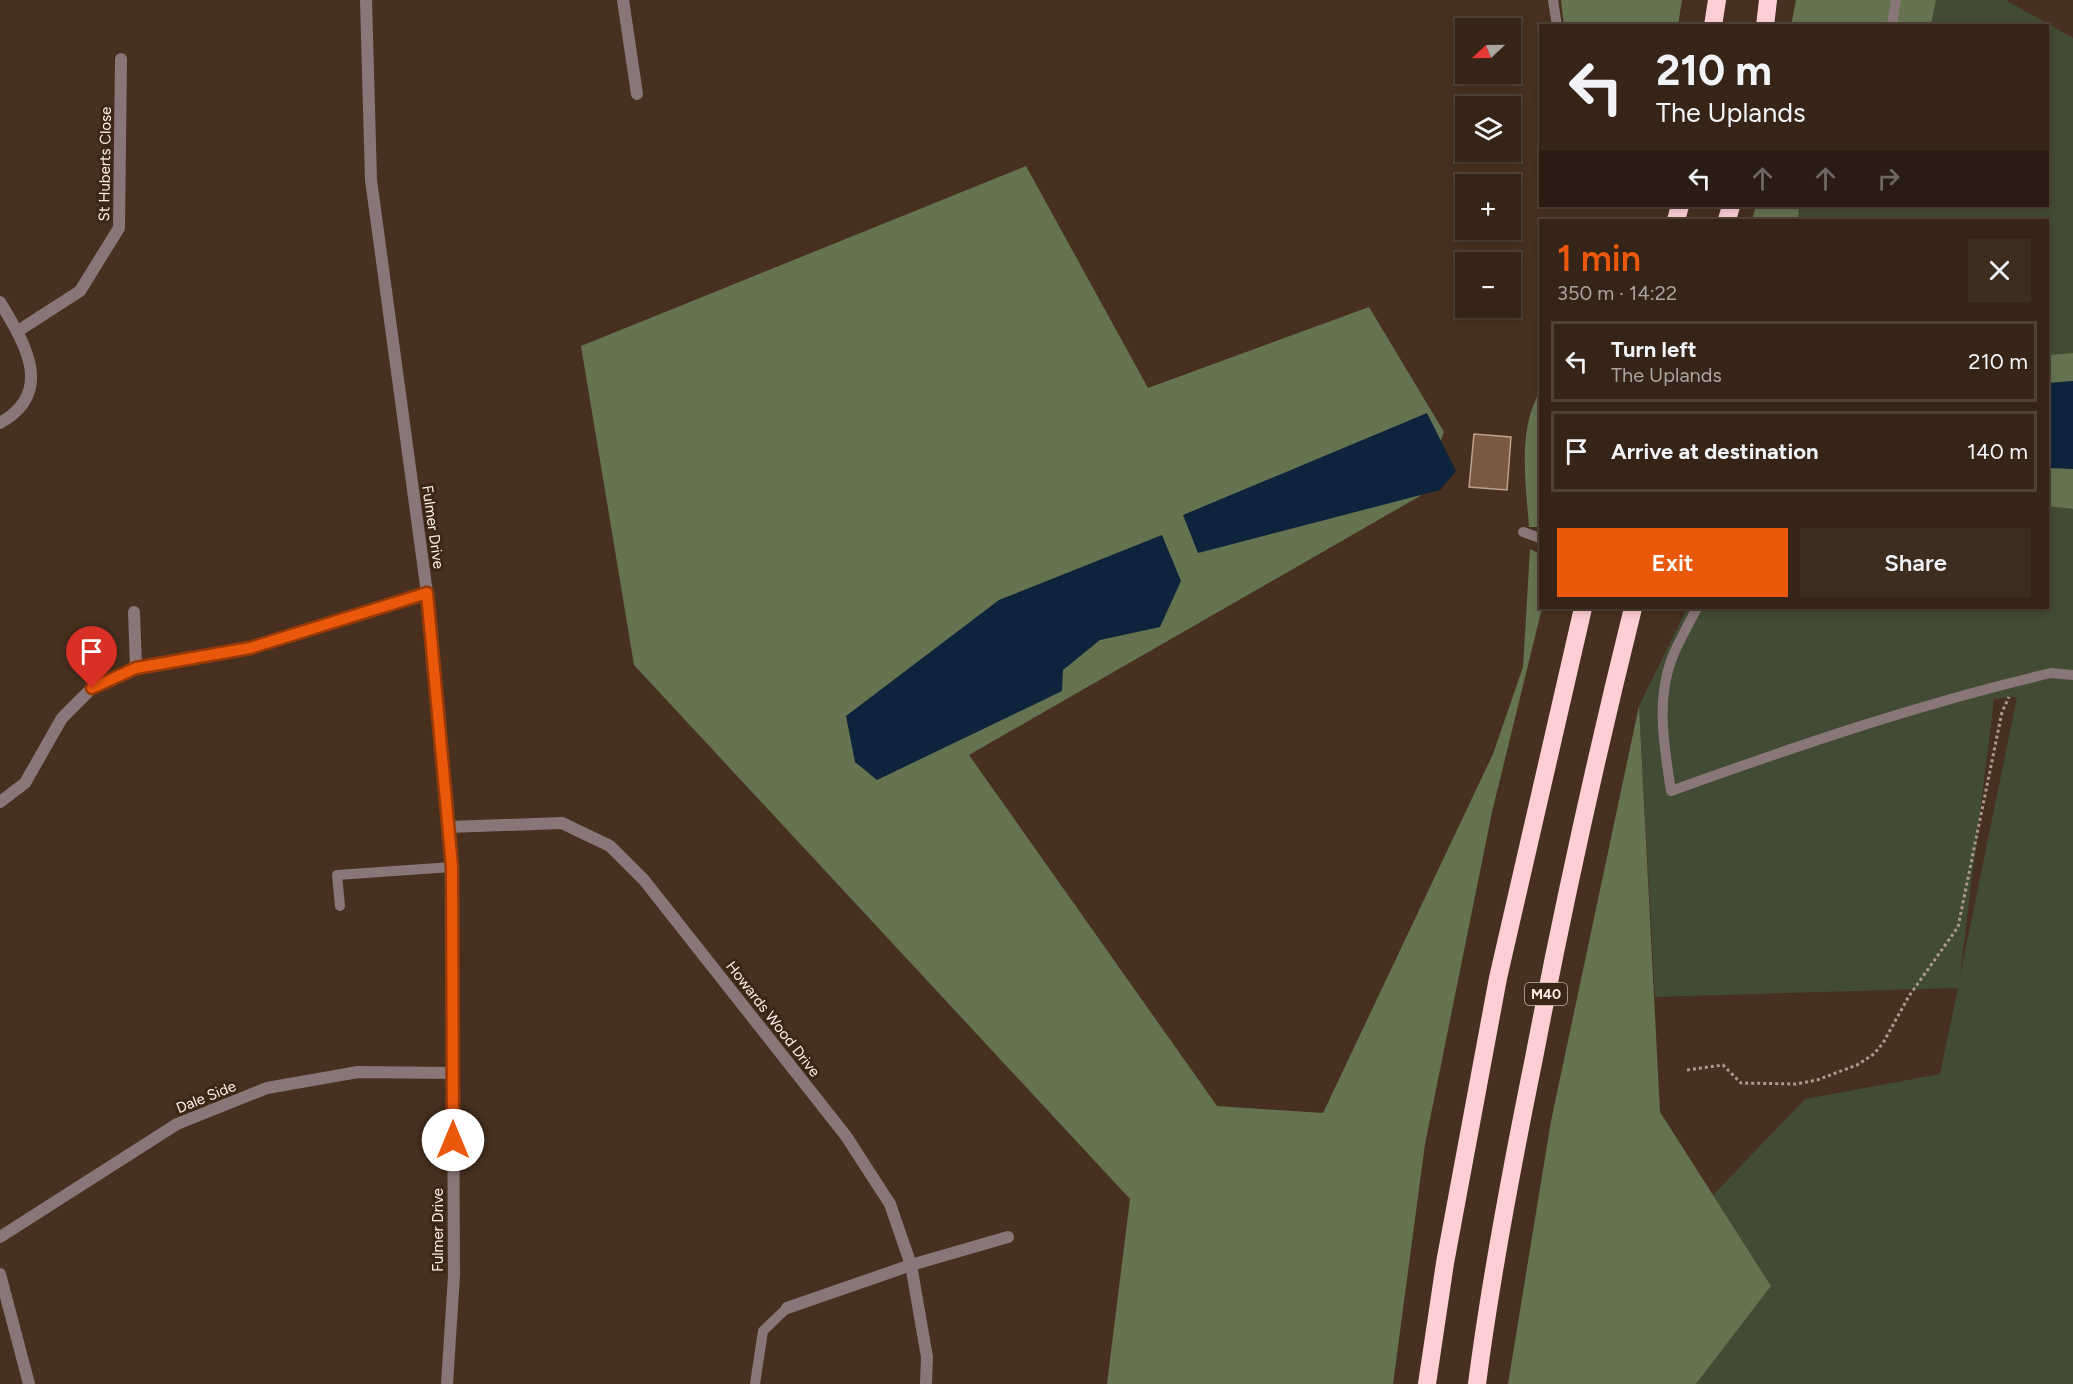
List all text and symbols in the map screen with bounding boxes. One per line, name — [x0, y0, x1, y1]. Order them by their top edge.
north arrow — [1455, 18, 1521, 84]
map controls — [1455, 18, 1521, 318]
text: 210 m — [1656, 45, 1772, 96]
icon: left — [1557, 48, 1635, 126]
button: layers — [1455, 96, 1521, 162]
text: The Uplands — [1656, 96, 1806, 129]
street label: St Huberts Close — [95, 107, 115, 221]
icon: left — [1683, 162, 1716, 195]
icon: ahead — [1746, 162, 1779, 195]
icon: ahead — [1809, 162, 1842, 195]
icon: right — [1872, 162, 1905, 195]
button: + — [1455, 174, 1521, 240]
text: 1 min — [1557, 237, 1641, 280]
button: close — [1968, 239, 2031, 302]
button: − — [1455, 252, 1521, 318]
text: 350 m · 14:22 — [1557, 281, 1677, 305]
text: Turn left — [1611, 336, 1697, 363]
icon: left — [1560, 345, 1593, 378]
text: 210 m — [1968, 348, 2028, 375]
text: The Uplands — [1611, 363, 1722, 387]
icon: arrive — [1560, 435, 1593, 468]
text: Arrive at destination — [1611, 438, 1819, 465]
text: 140 m — [1967, 438, 2028, 465]
street label: Fulmer Drive — [418, 484, 448, 570]
button: Exit — [1557, 528, 1788, 597]
button: Share — [1800, 528, 2031, 597]
pin — [66, 626, 117, 688]
icon: arrive — [75, 635, 108, 668]
street label: Howards Wood Drive — [722, 958, 824, 1080]
road number: M40 — [1525, 983, 1567, 1005]
street label: Dale Side — [173, 1077, 239, 1117]
position arrow — [421, 1108, 485, 1172]
street label: Fulmer Drive — [429, 1188, 447, 1272]

